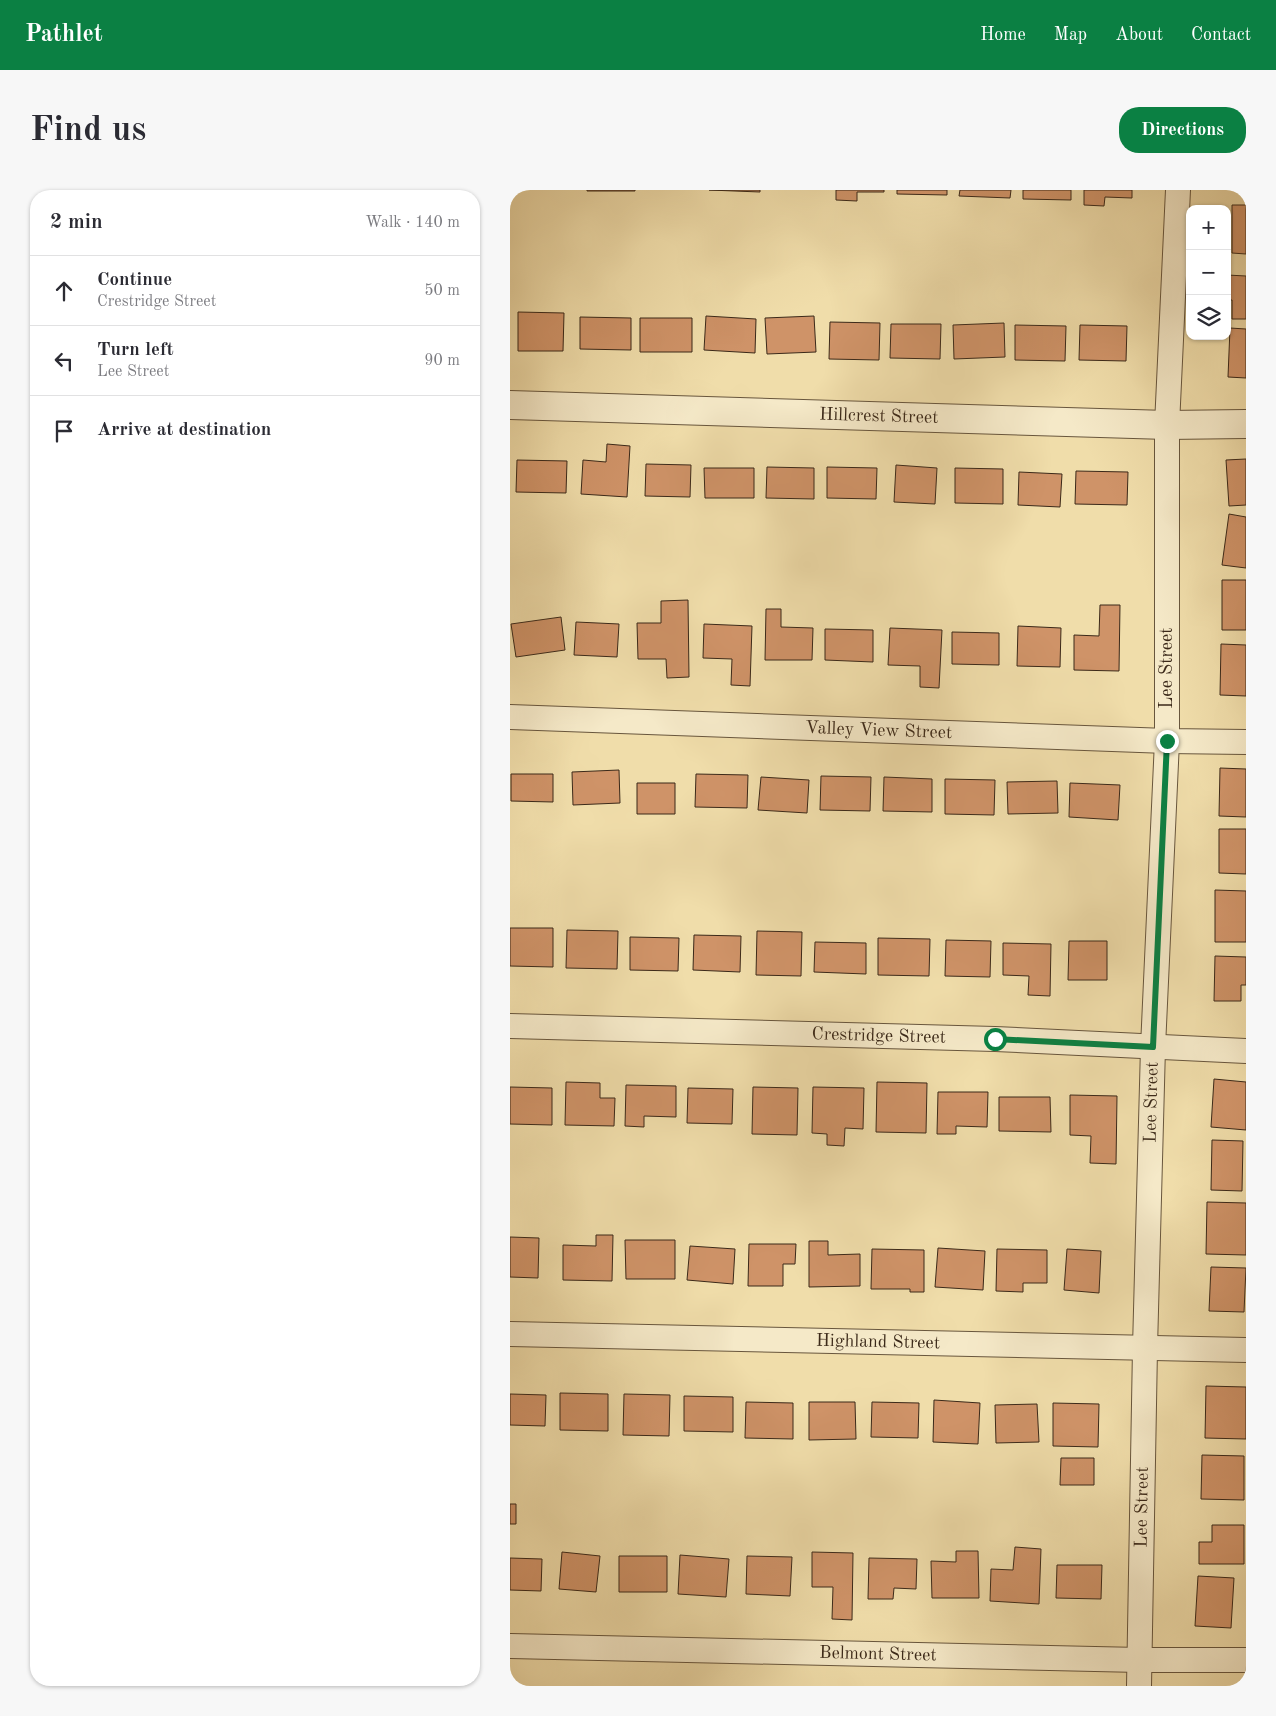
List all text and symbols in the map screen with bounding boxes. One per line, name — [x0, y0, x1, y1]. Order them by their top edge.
text: Pathlet — [25, 23, 103, 47]
text: Home — [980, 26, 1026, 44]
text: Map — [1054, 26, 1087, 44]
text: About — [1115, 26, 1163, 44]
text: Contact — [1191, 26, 1251, 44]
button: Directions — [1119, 107, 1246, 153]
text: Find us — [30, 113, 146, 148]
map controls — [1186, 205, 1231, 340]
button: + — [1186, 205, 1231, 250]
text: 2 min — [50, 212, 103, 233]
text: Walk · 140 m — [365, 215, 460, 231]
button: − — [1186, 250, 1231, 295]
text: Continue — [97, 271, 172, 290]
icon: ahead — [50, 277, 78, 305]
text: 50 m — [424, 283, 460, 299]
text: Crestridge Street — [97, 294, 216, 310]
button: layers — [1186, 295, 1231, 340]
text: Turn left — [97, 341, 174, 360]
icon: left — [50, 347, 78, 375]
text: 90 m — [424, 353, 460, 369]
text: Lee Street — [97, 364, 169, 380]
street label: Hillcrest Street — [819, 405, 939, 427]
icon: arrive — [50, 417, 78, 445]
text: Arrive at destination — [97, 421, 271, 440]
street label: Lee Street — [1158, 627, 1176, 709]
street label: Valley View Street — [805, 719, 953, 742]
route end — [1156, 730, 1179, 753]
street label: Crestridge Street — [811, 1025, 946, 1047]
route start — [984, 1028, 1007, 1051]
street label: Lee Street — [1141, 1061, 1162, 1143]
street label: Highland Street — [816, 1332, 940, 1352]
street label: Lee Street — [1132, 1466, 1152, 1548]
street label: Belmont Street — [819, 1644, 937, 1664]

